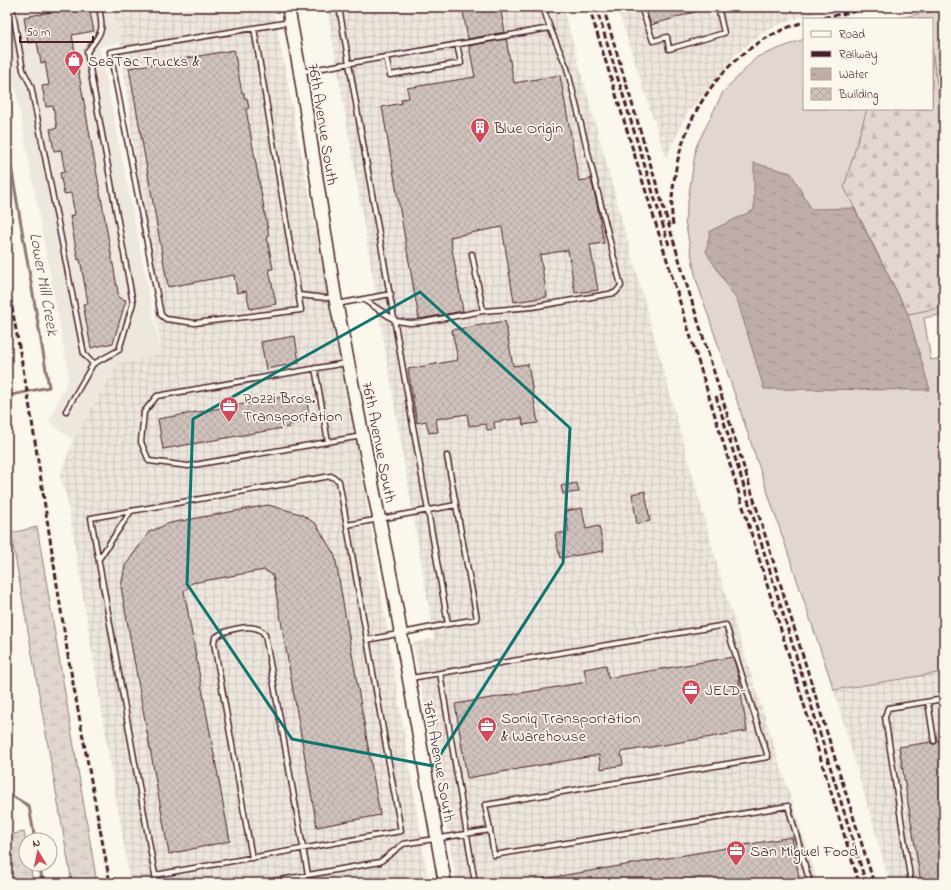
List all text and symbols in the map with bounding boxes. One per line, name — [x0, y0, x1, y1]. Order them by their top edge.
scale bar — [20, 18, 93, 44]
legend — [803, 18, 933, 110]
text: 50 m — [26, 24, 50, 42]
text: Road — [839, 26, 865, 44]
text: Railway — [839, 46, 878, 65]
shop icon: SeaTac Trucks & — [63, 49, 85, 77]
place label: SeaTac Trucks & — [88, 50, 200, 74]
street label: 76th Avenue South — [301, 62, 344, 187]
text: Water — [839, 66, 868, 84]
text: Building — [838, 86, 878, 105]
building icon: Blue Origin — [469, 116, 491, 144]
place label: Blue Origin — [493, 117, 563, 141]
water label: Lower Mill Creek — [22, 231, 65, 339]
street label: 76th Avenue South — [355, 380, 402, 505]
place label: Pozzi Bros. Transportation — [243, 387, 342, 429]
office icon: Pozzi Bros. Transportation — [218, 395, 240, 423]
office icon: JELD- — [680, 678, 702, 706]
place label: JELD- — [705, 679, 746, 703]
street label: 76th Avenue South — [416, 699, 461, 824]
place label: Soniq Transportation & Warehouse — [501, 707, 640, 749]
office icon: Soniq Transportation & Warehouse — [476, 715, 498, 743]
north arrow — [18, 832, 58, 872]
text: N — [31, 835, 41, 852]
office icon: San Miguel Food — [725, 839, 747, 867]
place label: San Miguel Food — [750, 840, 858, 864]

